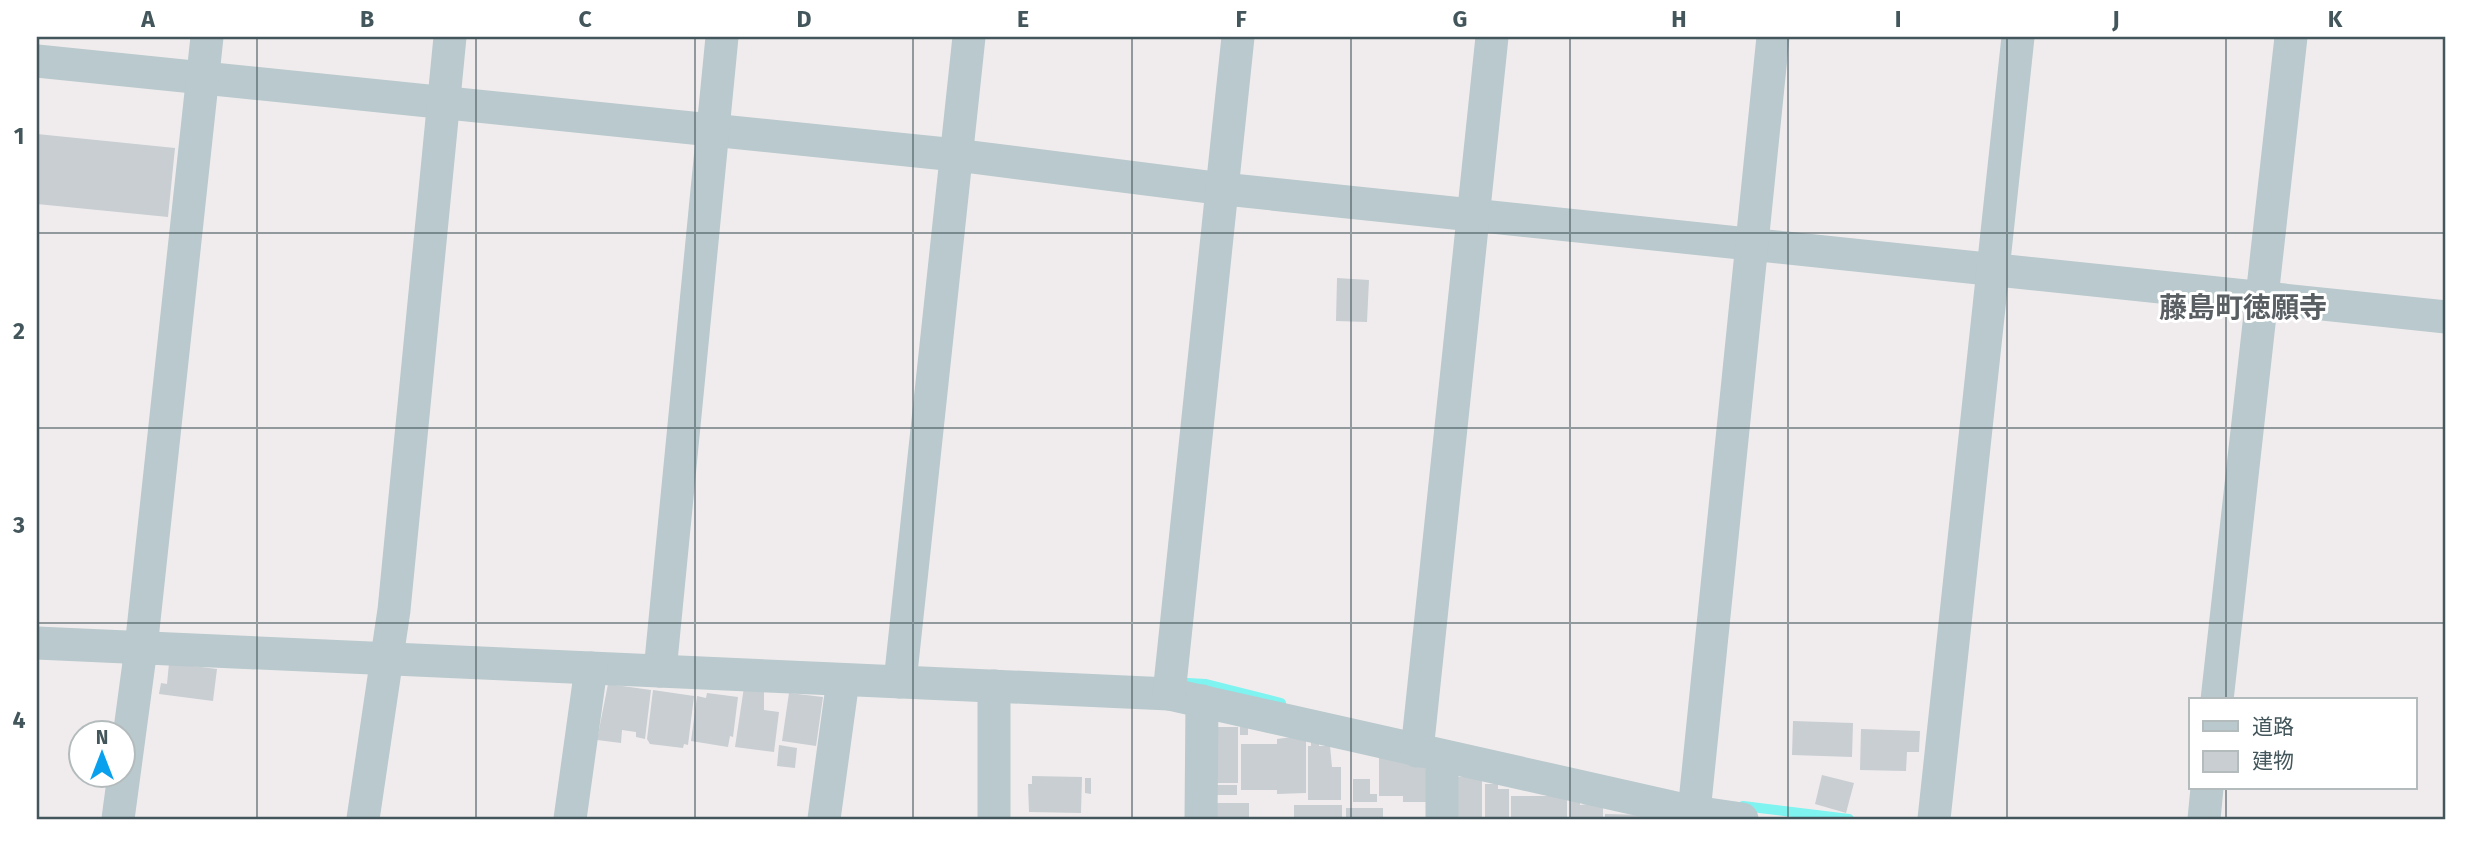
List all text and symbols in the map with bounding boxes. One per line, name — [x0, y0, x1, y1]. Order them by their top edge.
text: A — [140, 5, 155, 33]
text: B — [360, 5, 374, 33]
text: C — [578, 5, 592, 33]
text: D — [797, 5, 812, 33]
text: E — [1017, 5, 1029, 33]
text: F — [1235, 5, 1247, 33]
text: G — [1453, 5, 1467, 33]
text: H — [1671, 5, 1687, 33]
text: I — [1895, 5, 1901, 33]
text: J — [2111, 5, 2120, 33]
text: K — [2328, 5, 2343, 33]
text: 1 — [14, 122, 24, 150]
district label: 藤島町徳願寺 — [2159, 291, 2327, 324]
text: 2 — [13, 317, 25, 345]
text: 3 — [12, 511, 25, 539]
legend — [2189, 698, 2416, 790]
text: 4 — [13, 706, 26, 734]
text: 道路 — [2252, 714, 2294, 740]
north arrow — [66, 720, 136, 790]
text: N — [96, 726, 108, 749]
text: 建物 — [2252, 748, 2294, 774]

